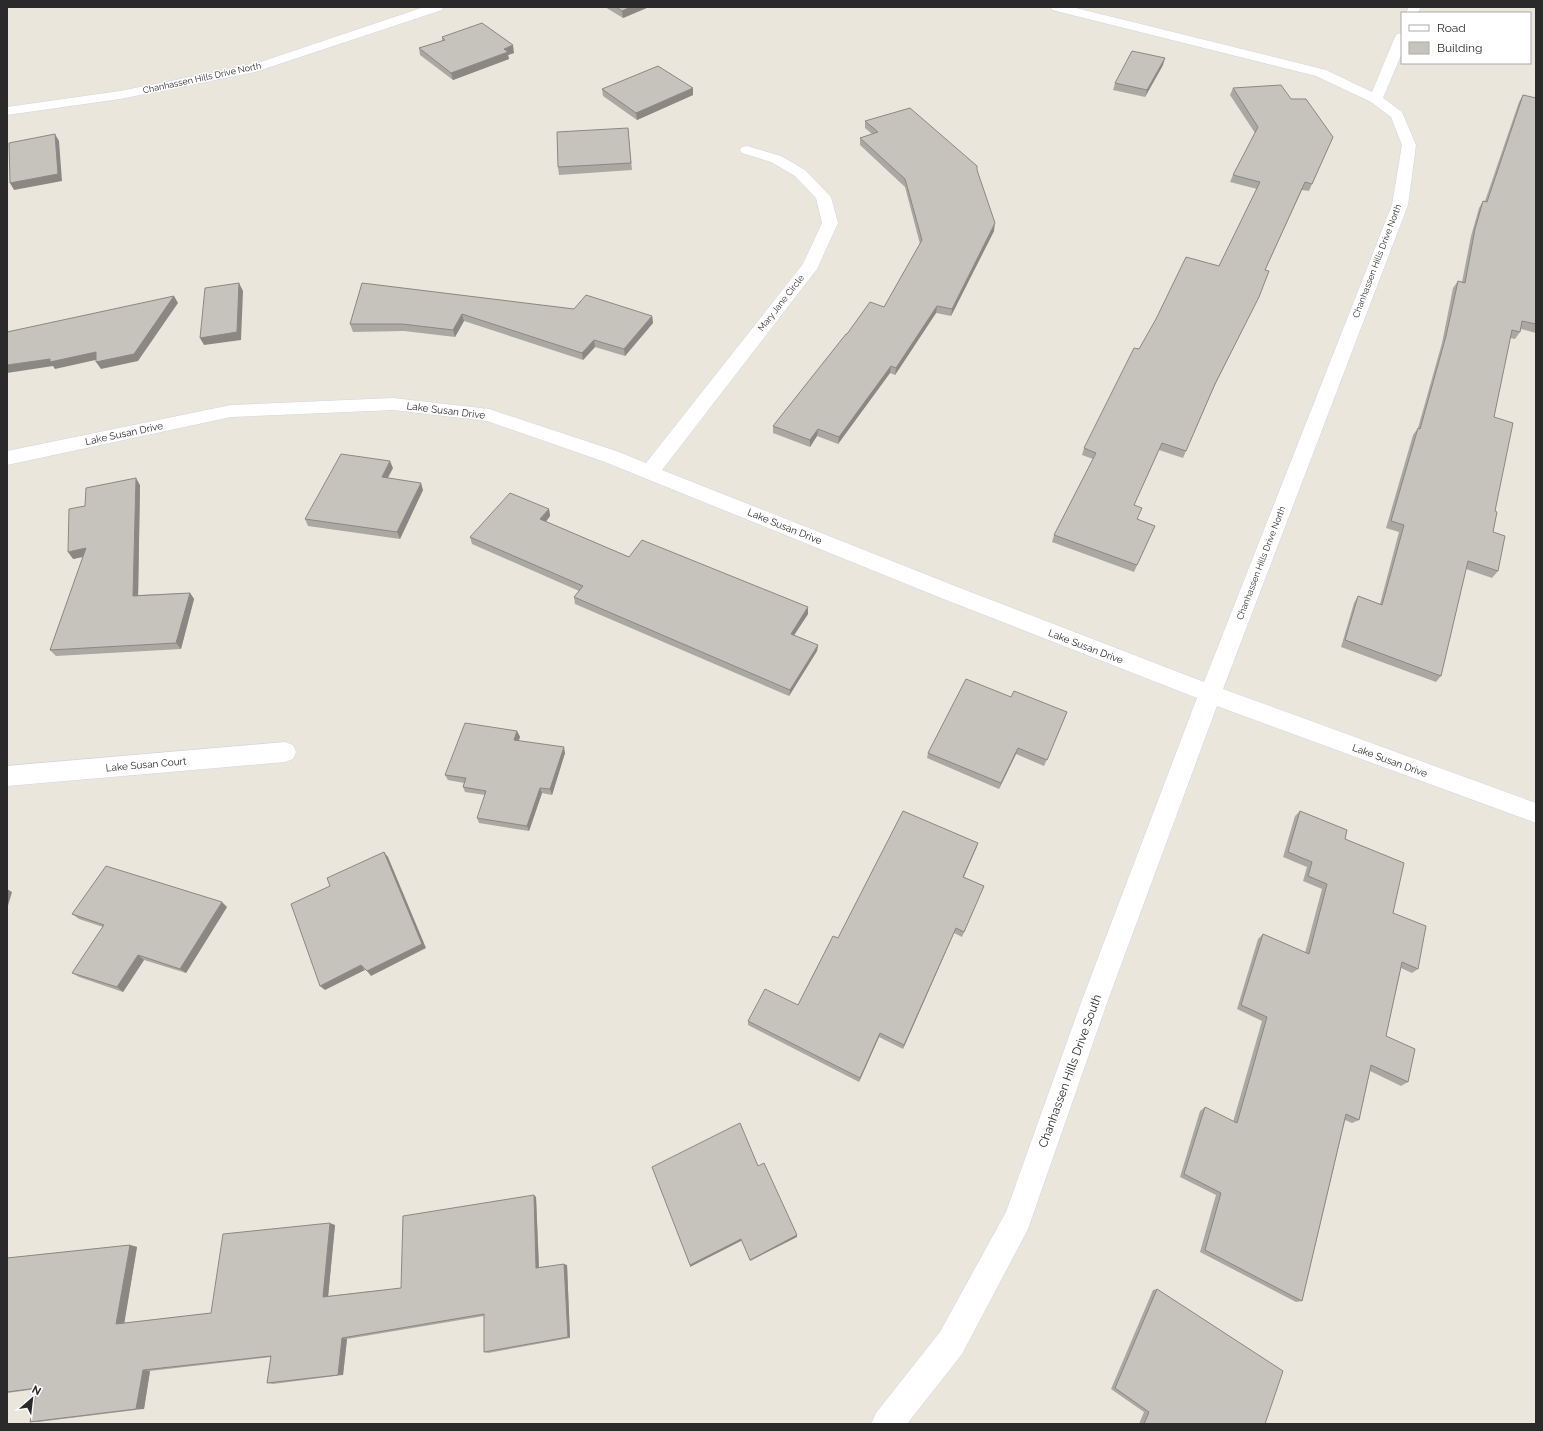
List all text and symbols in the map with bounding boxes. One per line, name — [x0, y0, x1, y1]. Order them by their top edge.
legend — [1401, 12, 1531, 64]
text: Road — [1437, 21, 1466, 35]
text: Building — [1437, 41, 1483, 55]
street label: Chanhassen Hills Drive North — [142, 61, 262, 95]
street label: Chanhassen Hills Drive North — [1351, 203, 1403, 319]
street label: Mary Jane Circle — [756, 272, 806, 333]
street label: Lake Susan Drive — [406, 400, 486, 421]
street label: Lake Susan Drive — [84, 420, 164, 447]
street label: Chanhassen Hills Drive North — [1235, 505, 1287, 621]
street label: Lake Susan Drive — [746, 507, 824, 546]
street label: Lake Susan Drive — [1047, 627, 1125, 666]
street label: Lake Susan Drive — [1351, 742, 1429, 779]
street label: Lake Susan Court — [105, 755, 188, 774]
street label: Chanhassen Hills Drive South — [1036, 992, 1104, 1150]
north arrow — [12, 1379, 52, 1419]
text: N — [30, 1383, 43, 1398]

